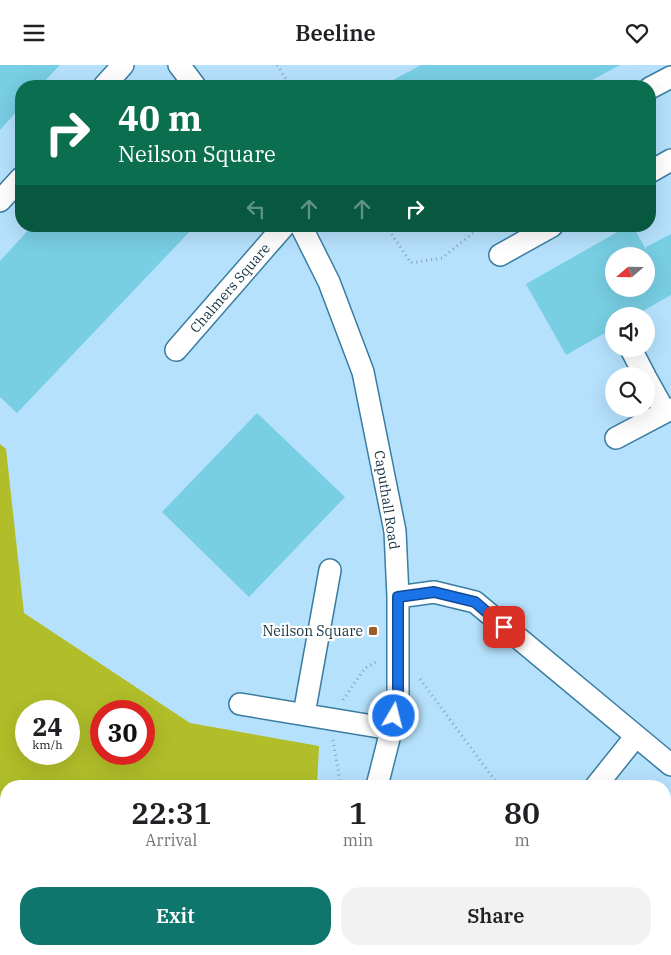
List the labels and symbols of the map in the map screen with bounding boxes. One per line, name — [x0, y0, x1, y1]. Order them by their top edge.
street label: Chalmers Square — [186, 239, 274, 337]
north arrow — [605, 247, 655, 297]
street label: Caputhall Road — [370, 449, 404, 551]
pin — [483, 606, 525, 648]
place label: Neilson Square — [263, 622, 363, 640]
marker: Neilson Square — [367, 625, 379, 637]
position arrow — [367, 689, 419, 741]
speed limit sign: 30 — [90, 700, 155, 765]

